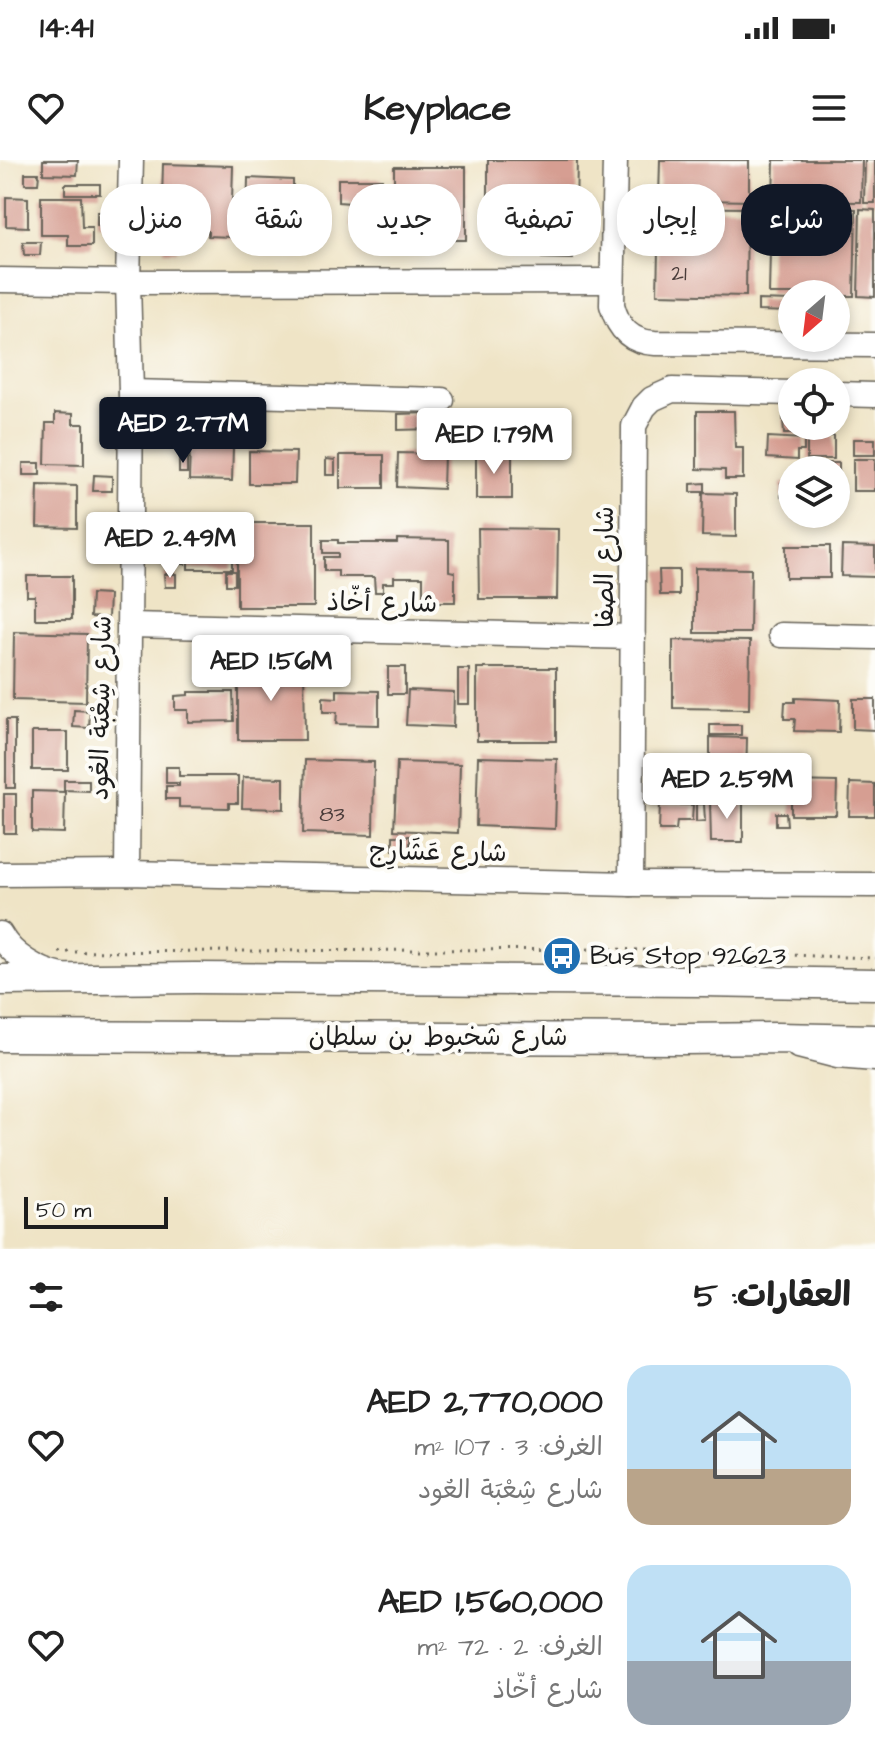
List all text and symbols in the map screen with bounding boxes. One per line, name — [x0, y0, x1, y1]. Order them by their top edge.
text: 14:41 — [40, 7, 94, 49]
text: Keyplace — [364, 83, 511, 134]
icon: heart — [24, 86, 68, 130]
icon: menu — [807, 86, 851, 130]
chip: منزل — [100, 184, 211, 256]
chip: شقة — [227, 184, 332, 256]
chip: جديد — [348, 184, 461, 256]
chip: تصفية — [477, 184, 601, 256]
chip: إيجار — [617, 184, 725, 256]
chip: شراء — [741, 184, 852, 256]
house number: 21 — [671, 258, 687, 289]
north arrow — [778, 280, 850, 352]
map controls — [778, 280, 850, 528]
button: locate — [778, 368, 850, 440]
pin: AED 2.77M — [91, 397, 275, 465]
text: AED 2.77M — [117, 405, 249, 441]
pin: AED 1.79M — [402, 408, 586, 476]
text: AED 1.79M — [435, 416, 553, 452]
button: layers — [778, 456, 850, 528]
street label: شارع الصفا — [587, 506, 623, 628]
pin: AED 2.49M — [78, 512, 262, 580]
text: AED 2.49M — [104, 520, 236, 556]
street label: شارع أخّاذ — [326, 584, 438, 622]
street label: شارع شِعْبَة العُود — [81, 615, 121, 801]
pin: AED 1.56M — [179, 635, 363, 703]
text: AED 1.56M — [210, 643, 332, 679]
pin: AED 2.59M — [635, 753, 819, 821]
text: AED 2.59M — [661, 761, 793, 797]
house number: 83 — [319, 799, 345, 830]
street label: شارع عَشَارِج — [369, 833, 507, 873]
bus stop icon: Bus Stop 92623 — [541, 935, 583, 977]
place label: Bus Stop 92623 — [590, 938, 786, 974]
street label: شارع شخبوط بن سلطان — [308, 1019, 568, 1055]
scale bar — [24, 1193, 168, 1229]
text: 50 m — [36, 1195, 91, 1226]
text: العقارات: 5 — [694, 1272, 851, 1320]
icon: filters — [24, 1275, 68, 1319]
text: AED 2,770,000 — [366, 1378, 603, 1426]
icon: home — [691, 1397, 787, 1493]
icon: heart — [24, 1423, 68, 1467]
text: الغرف: 3 · 107 m² — [414, 1429, 603, 1465]
text: شارع شِعْبَة العُود — [418, 1472, 603, 1508]
text: AED 1,560,000 — [378, 1578, 603, 1626]
icon: home — [691, 1597, 787, 1693]
icon: heart — [24, 1623, 68, 1667]
text: الغرف: 2 · 72 m² — [418, 1629, 603, 1665]
text: شارع أخّاذ — [492, 1672, 603, 1708]

